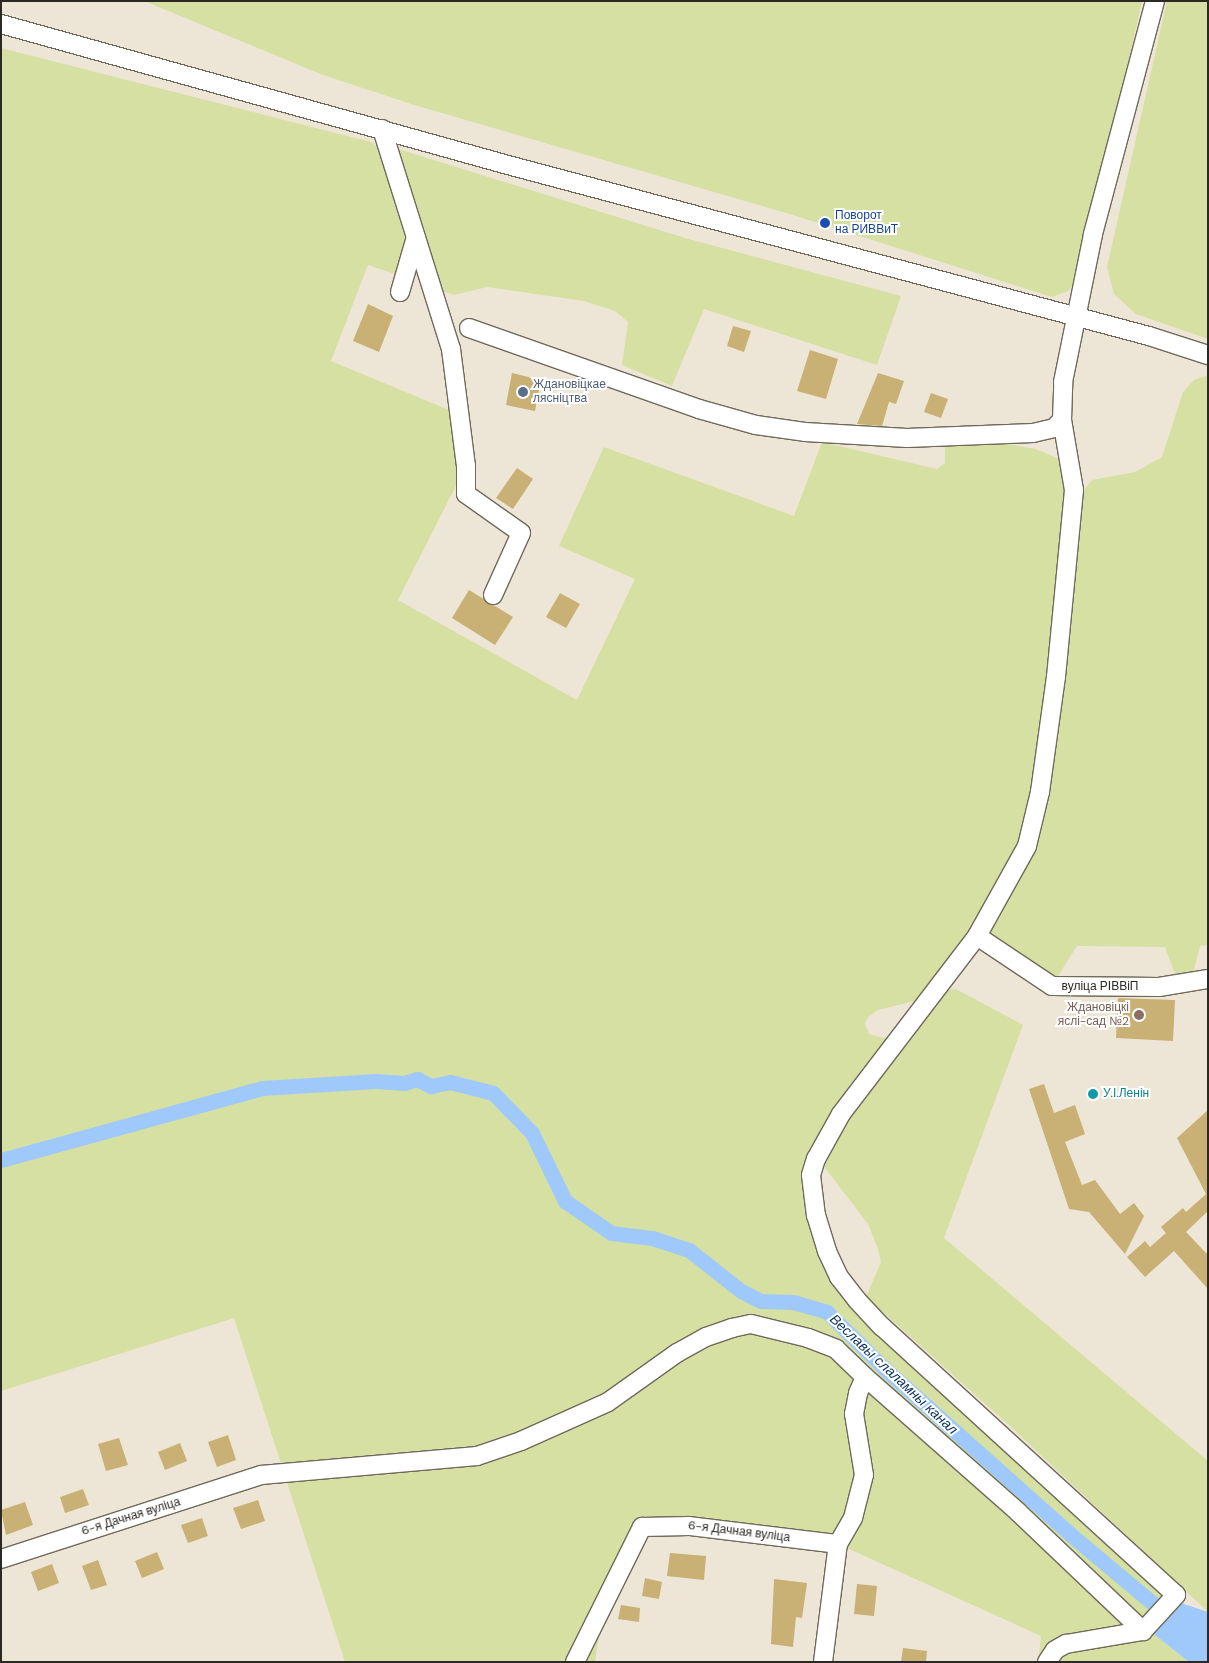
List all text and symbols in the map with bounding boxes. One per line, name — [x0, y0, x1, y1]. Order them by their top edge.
place label: Поворот на РИВВиТ — [835, 209, 898, 237]
marker: Поворот на РИВВиТ — [819, 217, 831, 229]
place label: Ждановіцкае лясніцтва — [533, 378, 606, 406]
marker: Ждановіцкае лясніцтва — [517, 386, 529, 398]
street label: вуліца РІВВіП — [1062, 980, 1138, 994]
place label: Ждановіцкі яслі-сад №2 — [1058, 1001, 1129, 1029]
marker: Ждановіцкі яслі-сад №2 — [1133, 1009, 1145, 1021]
place label: У.І.Ленін — [1103, 1087, 1149, 1101]
marker: У.І.Ленін — [1087, 1088, 1099, 1100]
water label: Веславы слаламны канал — [827, 1310, 961, 1438]
street label: 6-я Дачная вуліца — [80, 1495, 182, 1539]
street label: 6-я Дачная вуліца — [687, 1519, 791, 1545]

